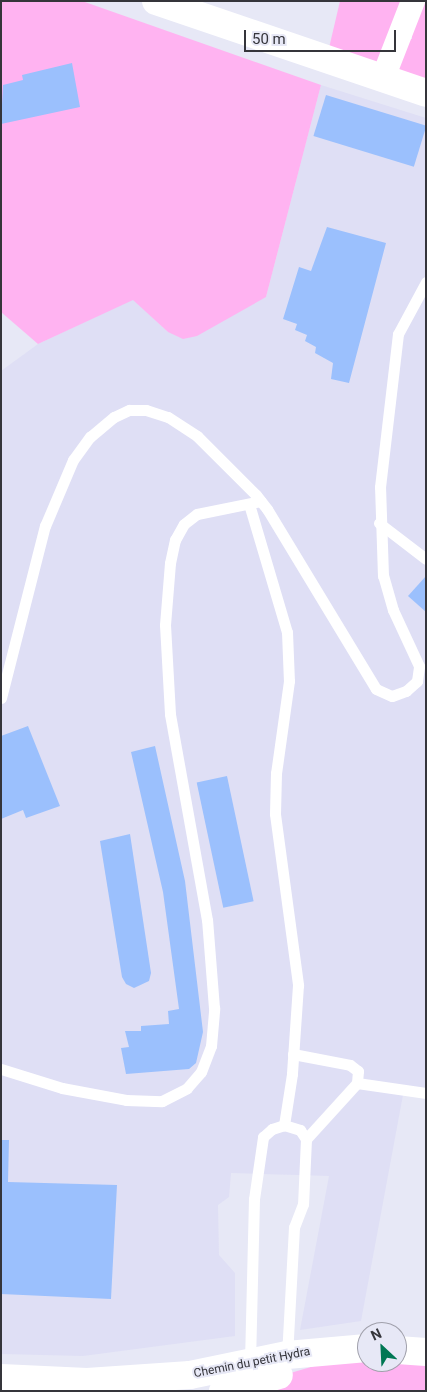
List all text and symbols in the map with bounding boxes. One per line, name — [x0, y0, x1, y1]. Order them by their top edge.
scale bar — [247, 20, 400, 52]
text: 50 m — [252, 30, 286, 48]
north arrow — [357, 1322, 407, 1372]
text: N — [368, 1325, 384, 1344]
street label: Chemin du petit Hydra — [193, 1345, 311, 1381]

